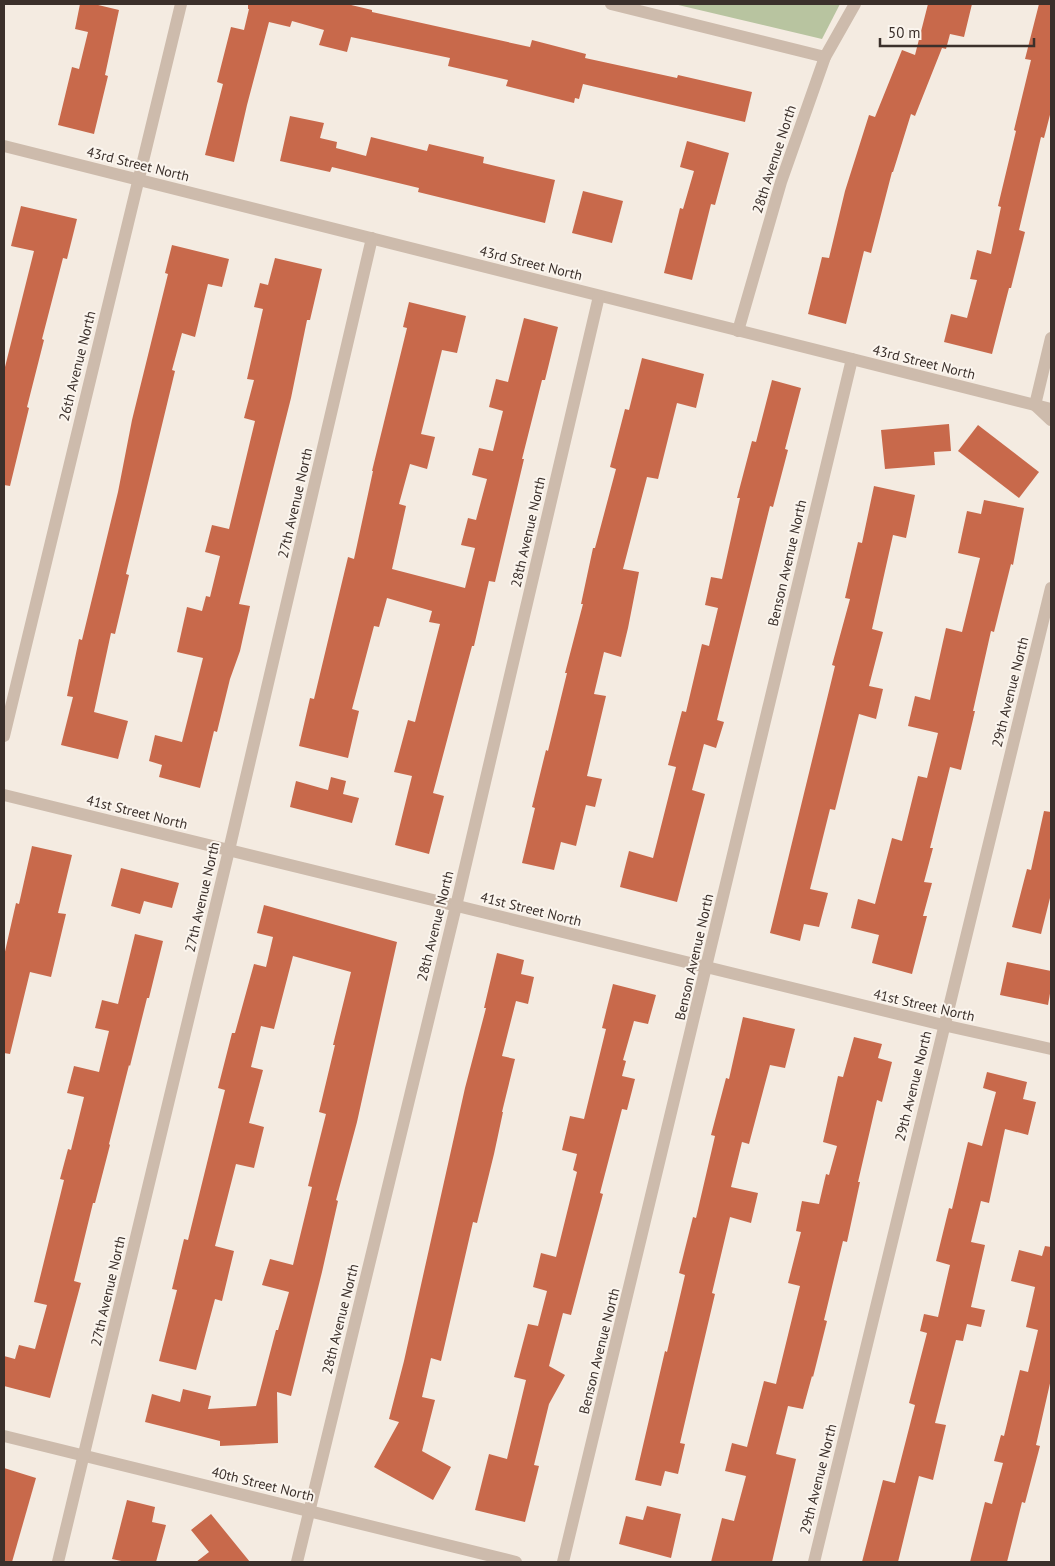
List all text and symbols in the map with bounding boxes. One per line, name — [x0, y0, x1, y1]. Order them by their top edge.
scale bar — [880, 15, 1034, 47]
text: 50 m — [888, 23, 921, 42]
street label: 28th Avenue North — [748, 103, 800, 215]
street label: 43rd Street North — [85, 143, 191, 185]
street label: 43rd Street North — [478, 242, 584, 284]
street label: 26th Avenue North — [55, 309, 99, 423]
street label: 43rd Street North — [871, 341, 977, 383]
street label: 27th Avenue North — [274, 446, 316, 560]
street label: 28th Avenue North — [507, 475, 549, 589]
street label: Benson Avenue North — [764, 498, 810, 628]
street label: 29th Avenue North — [988, 635, 1032, 749]
street label: 41st Street North — [85, 791, 189, 833]
street label: 27th Avenue North — [181, 840, 223, 954]
street label: 28th Avenue North — [413, 869, 457, 983]
street label: 41st Street North — [479, 888, 583, 930]
street label: Benson Avenue North — [671, 892, 717, 1022]
street label: 41st Street North — [871, 985, 977, 1025]
street label: 29th Avenue North — [891, 1029, 935, 1143]
street label: 27th Avenue North — [87, 1234, 129, 1348]
street label: 28th Avenue North — [318, 1262, 362, 1376]
street label: Benson Avenue North — [575, 1286, 623, 1416]
street label: 29th Avenue North — [796, 1422, 840, 1536]
street label: 40th Street North — [210, 1463, 316, 1505]

